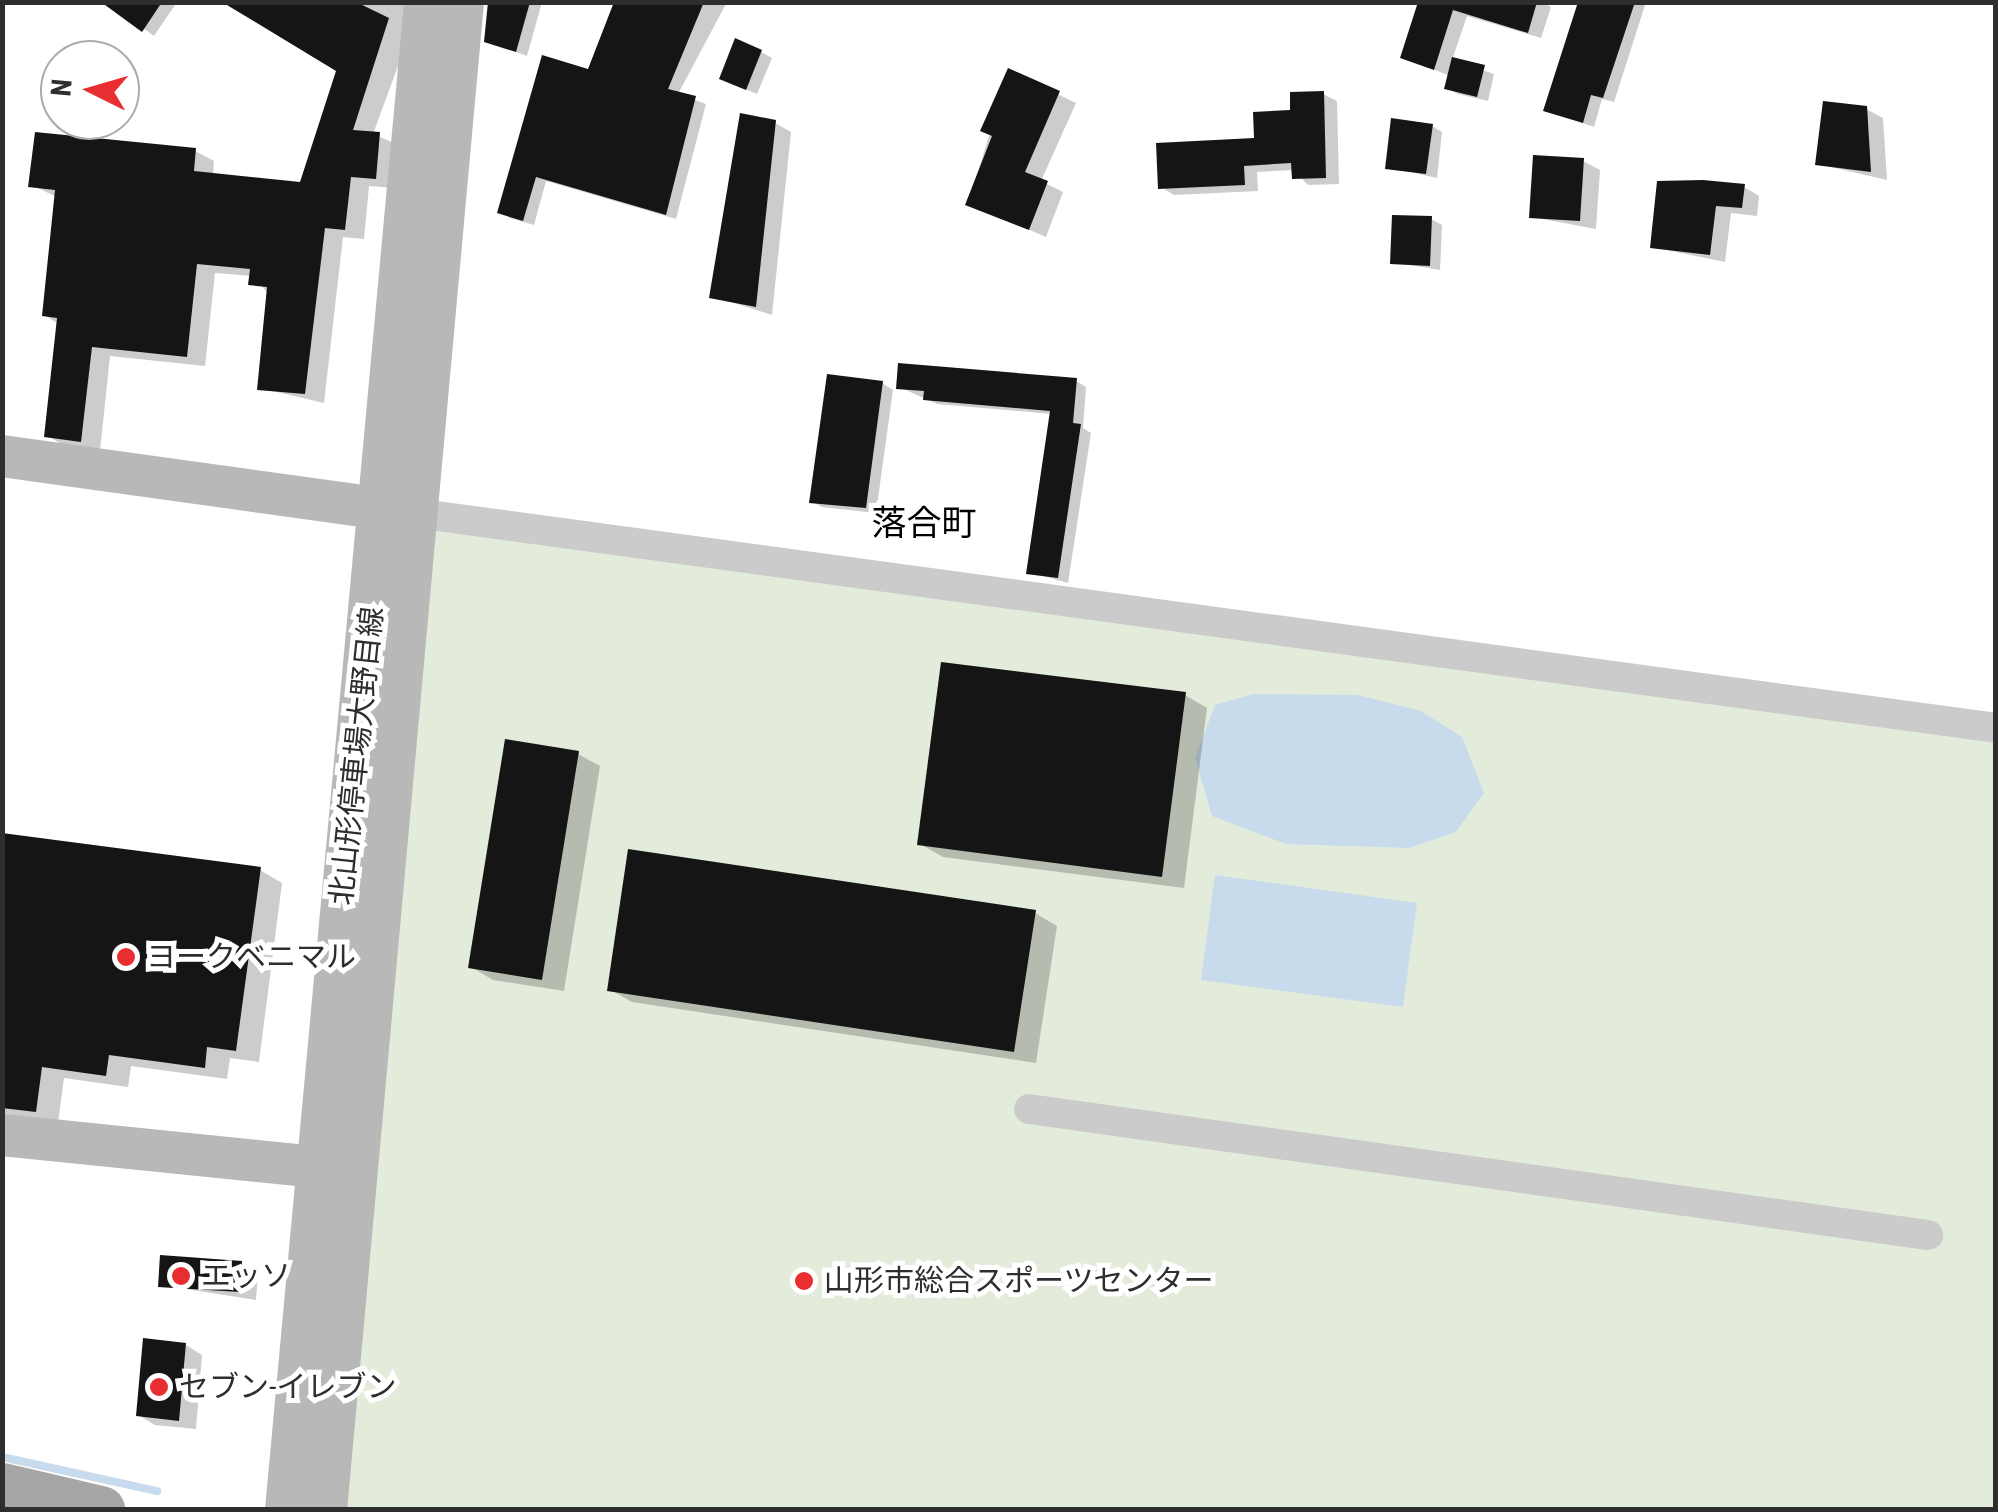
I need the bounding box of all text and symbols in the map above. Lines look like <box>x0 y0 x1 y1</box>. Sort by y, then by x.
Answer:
north arrow <box>40 40 140 140</box>
text: N <box>44 78 79 97</box>
district label: 落合町 <box>872 503 976 545</box>
street label: 北山形停車場大野目線 <box>323 605 391 907</box>
place label: ヨークベニマル <box>146 939 356 975</box>
marker: ヨークベニマル <box>115 946 137 968</box>
place label: エッソ <box>201 1258 291 1294</box>
place label: 山形市総合スポーツセンター <box>824 1263 1214 1299</box>
marker: エッソ <box>170 1265 192 1287</box>
marker: 山形市総合スポーツセンター <box>793 1270 815 1292</box>
place label: セブン-イレブン <box>179 1369 396 1405</box>
marker: セブン-イレブン <box>148 1376 170 1398</box>

